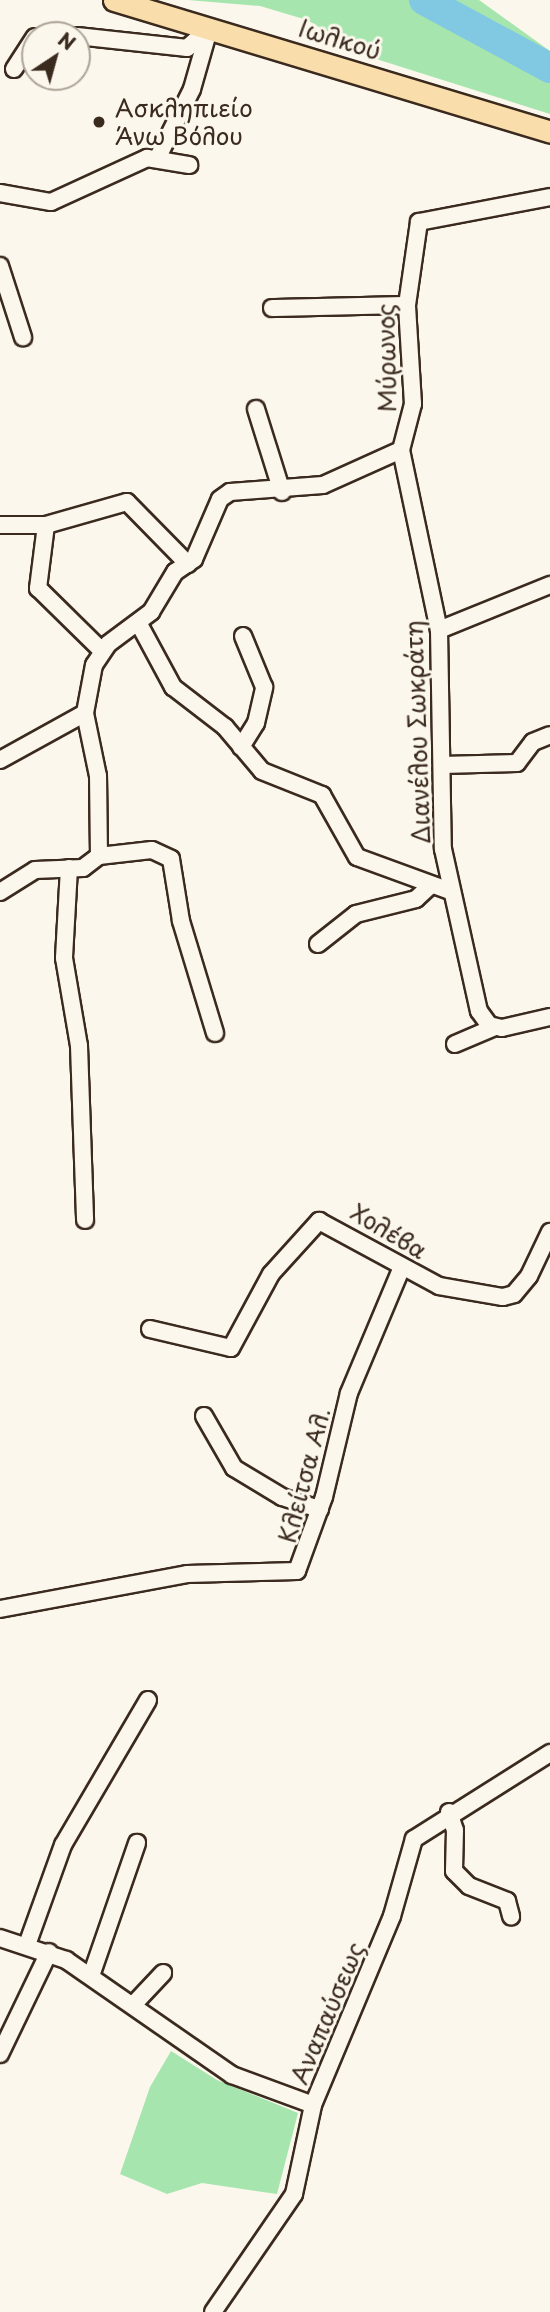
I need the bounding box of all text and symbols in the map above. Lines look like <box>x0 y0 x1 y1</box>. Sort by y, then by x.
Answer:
street label: Ιωλκού <box>295 13 385 65</box>
north arrow <box>21 21 91 91</box>
text: N <box>53 25 81 56</box>
place label: Ασκληπιείο Άνω Βόλου <box>115 94 253 150</box>
marker: Ασκληπιείο Άνω Βόλου <box>89 112 109 132</box>
street label: Μύρωνος <box>371 303 401 413</box>
street label: Διανέλου Σωκράτη <box>399 619 435 845</box>
street label: Χολέβα <box>346 1197 432 1265</box>
street label: Κλείτσα Αλ. <box>272 1404 336 1546</box>
street label: Αναπαύσεως <box>284 1938 370 2088</box>

